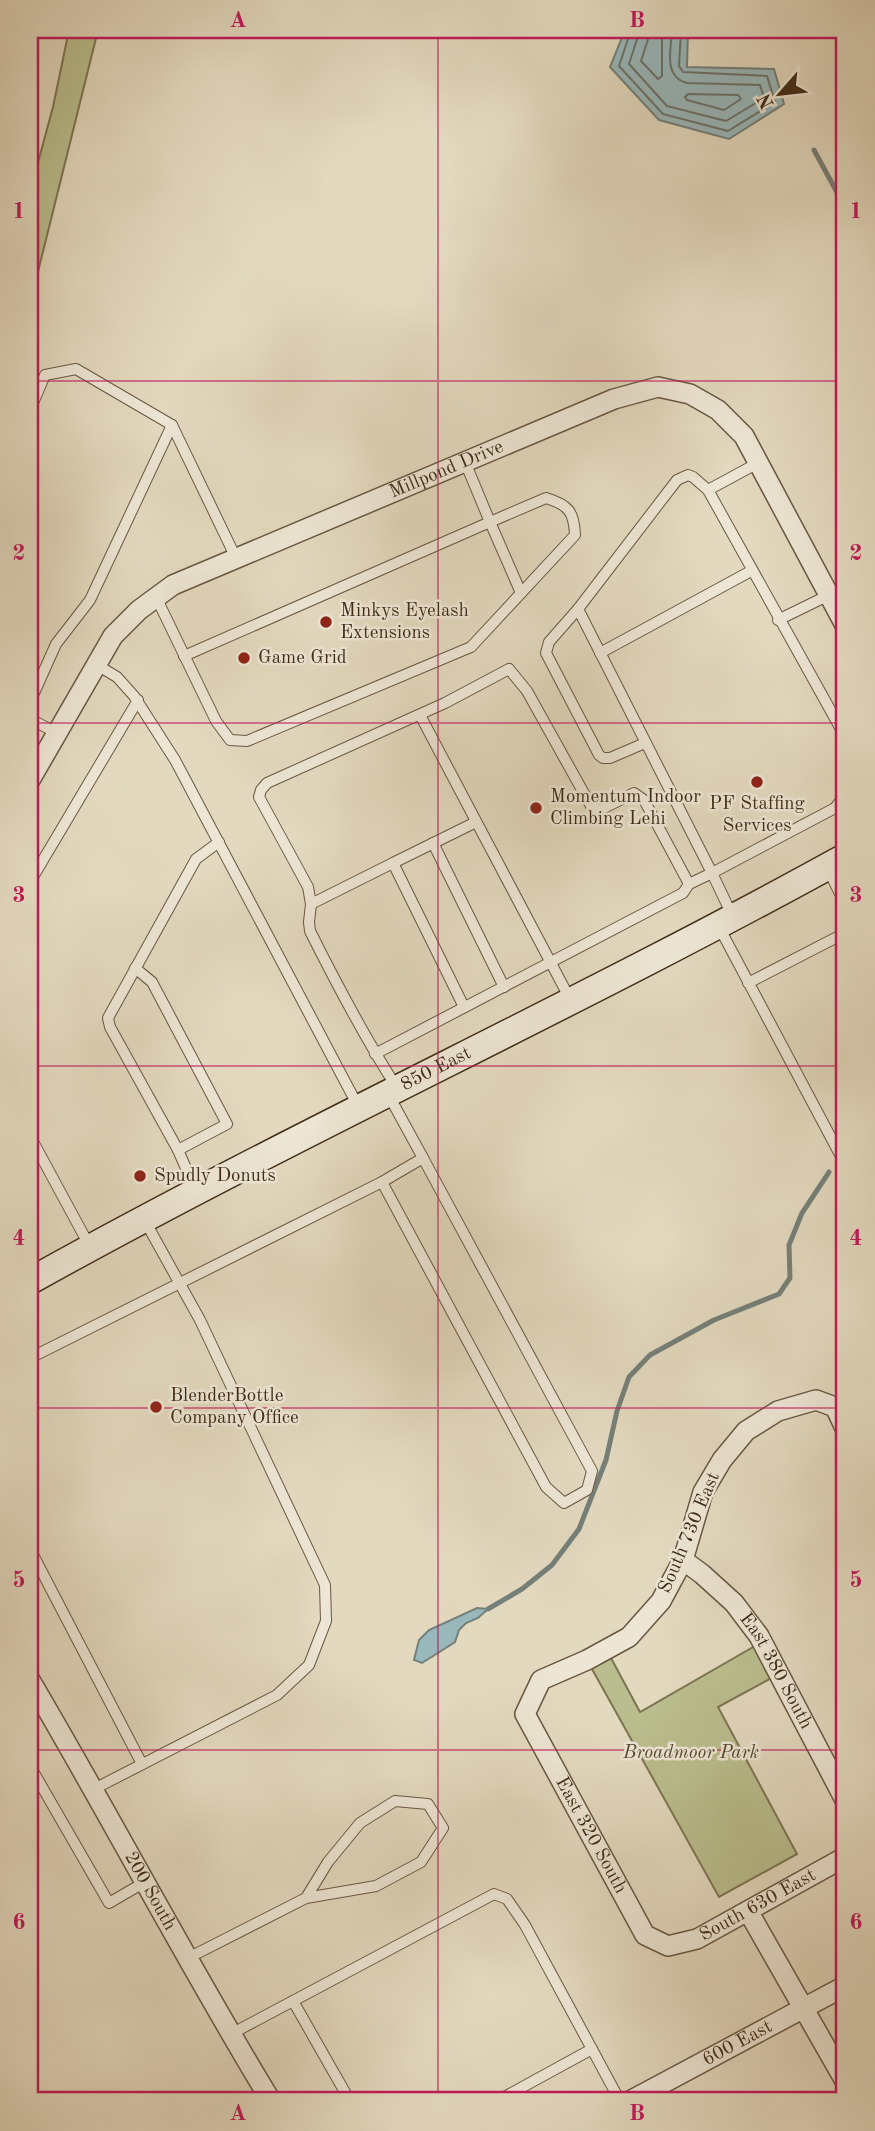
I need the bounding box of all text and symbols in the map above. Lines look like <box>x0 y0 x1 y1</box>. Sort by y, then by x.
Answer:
text: A <box>229 9 247 32</box>
text: B <box>629 9 645 32</box>
north arrow <box>746 60 816 130</box>
text: N <box>755 90 779 112</box>
text: 1 <box>12 200 26 223</box>
text: 1 <box>849 200 863 223</box>
street label: Millpond Drive <box>387 437 506 502</box>
text: 2 <box>12 542 26 565</box>
text: 2 <box>849 542 863 565</box>
place label: Minkys Eyelash Extensions <box>340 602 469 643</box>
marker: Minkys Eyelash Extensions <box>318 614 334 630</box>
place label: Game Grid <box>258 649 347 668</box>
marker: Game Grid <box>236 650 252 666</box>
marker: PF Staffing Services <box>749 774 765 790</box>
place label: Momentum Indoor Climbing Lehi <box>550 788 701 829</box>
place label: PF Staffing Services <box>709 795 806 836</box>
marker: Momentum Indoor Climbing Lehi <box>528 800 544 816</box>
text: 3 <box>12 884 26 907</box>
text: 3 <box>849 884 863 907</box>
street label: 850 East <box>398 1044 474 1095</box>
place label: Spudly Donuts <box>154 1167 276 1186</box>
marker: Spudly Donuts <box>132 1168 148 1184</box>
text: 4 <box>12 1227 26 1250</box>
text: 4 <box>849 1227 863 1250</box>
place label: BlenderBottle Company Office <box>170 1387 299 1428</box>
marker: BlenderBottle Company Office <box>148 1399 164 1415</box>
street label: South 730 East <box>656 1470 724 1596</box>
text: 5 <box>12 1569 26 1592</box>
text: 5 <box>849 1569 863 1592</box>
street label: East 380 South <box>736 1610 816 1732</box>
park label: Broadmoor Park <box>622 1744 759 1763</box>
street label: East 320 South <box>552 1774 630 1897</box>
street label: 200 South <box>121 1849 179 1934</box>
street label: South 630 East <box>696 1866 819 1945</box>
text: 6 <box>12 1911 26 1934</box>
text: 6 <box>849 1911 863 1934</box>
street label: 600 East <box>700 2017 775 2070</box>
text: A <box>229 2102 247 2125</box>
text: B <box>629 2102 645 2125</box>

